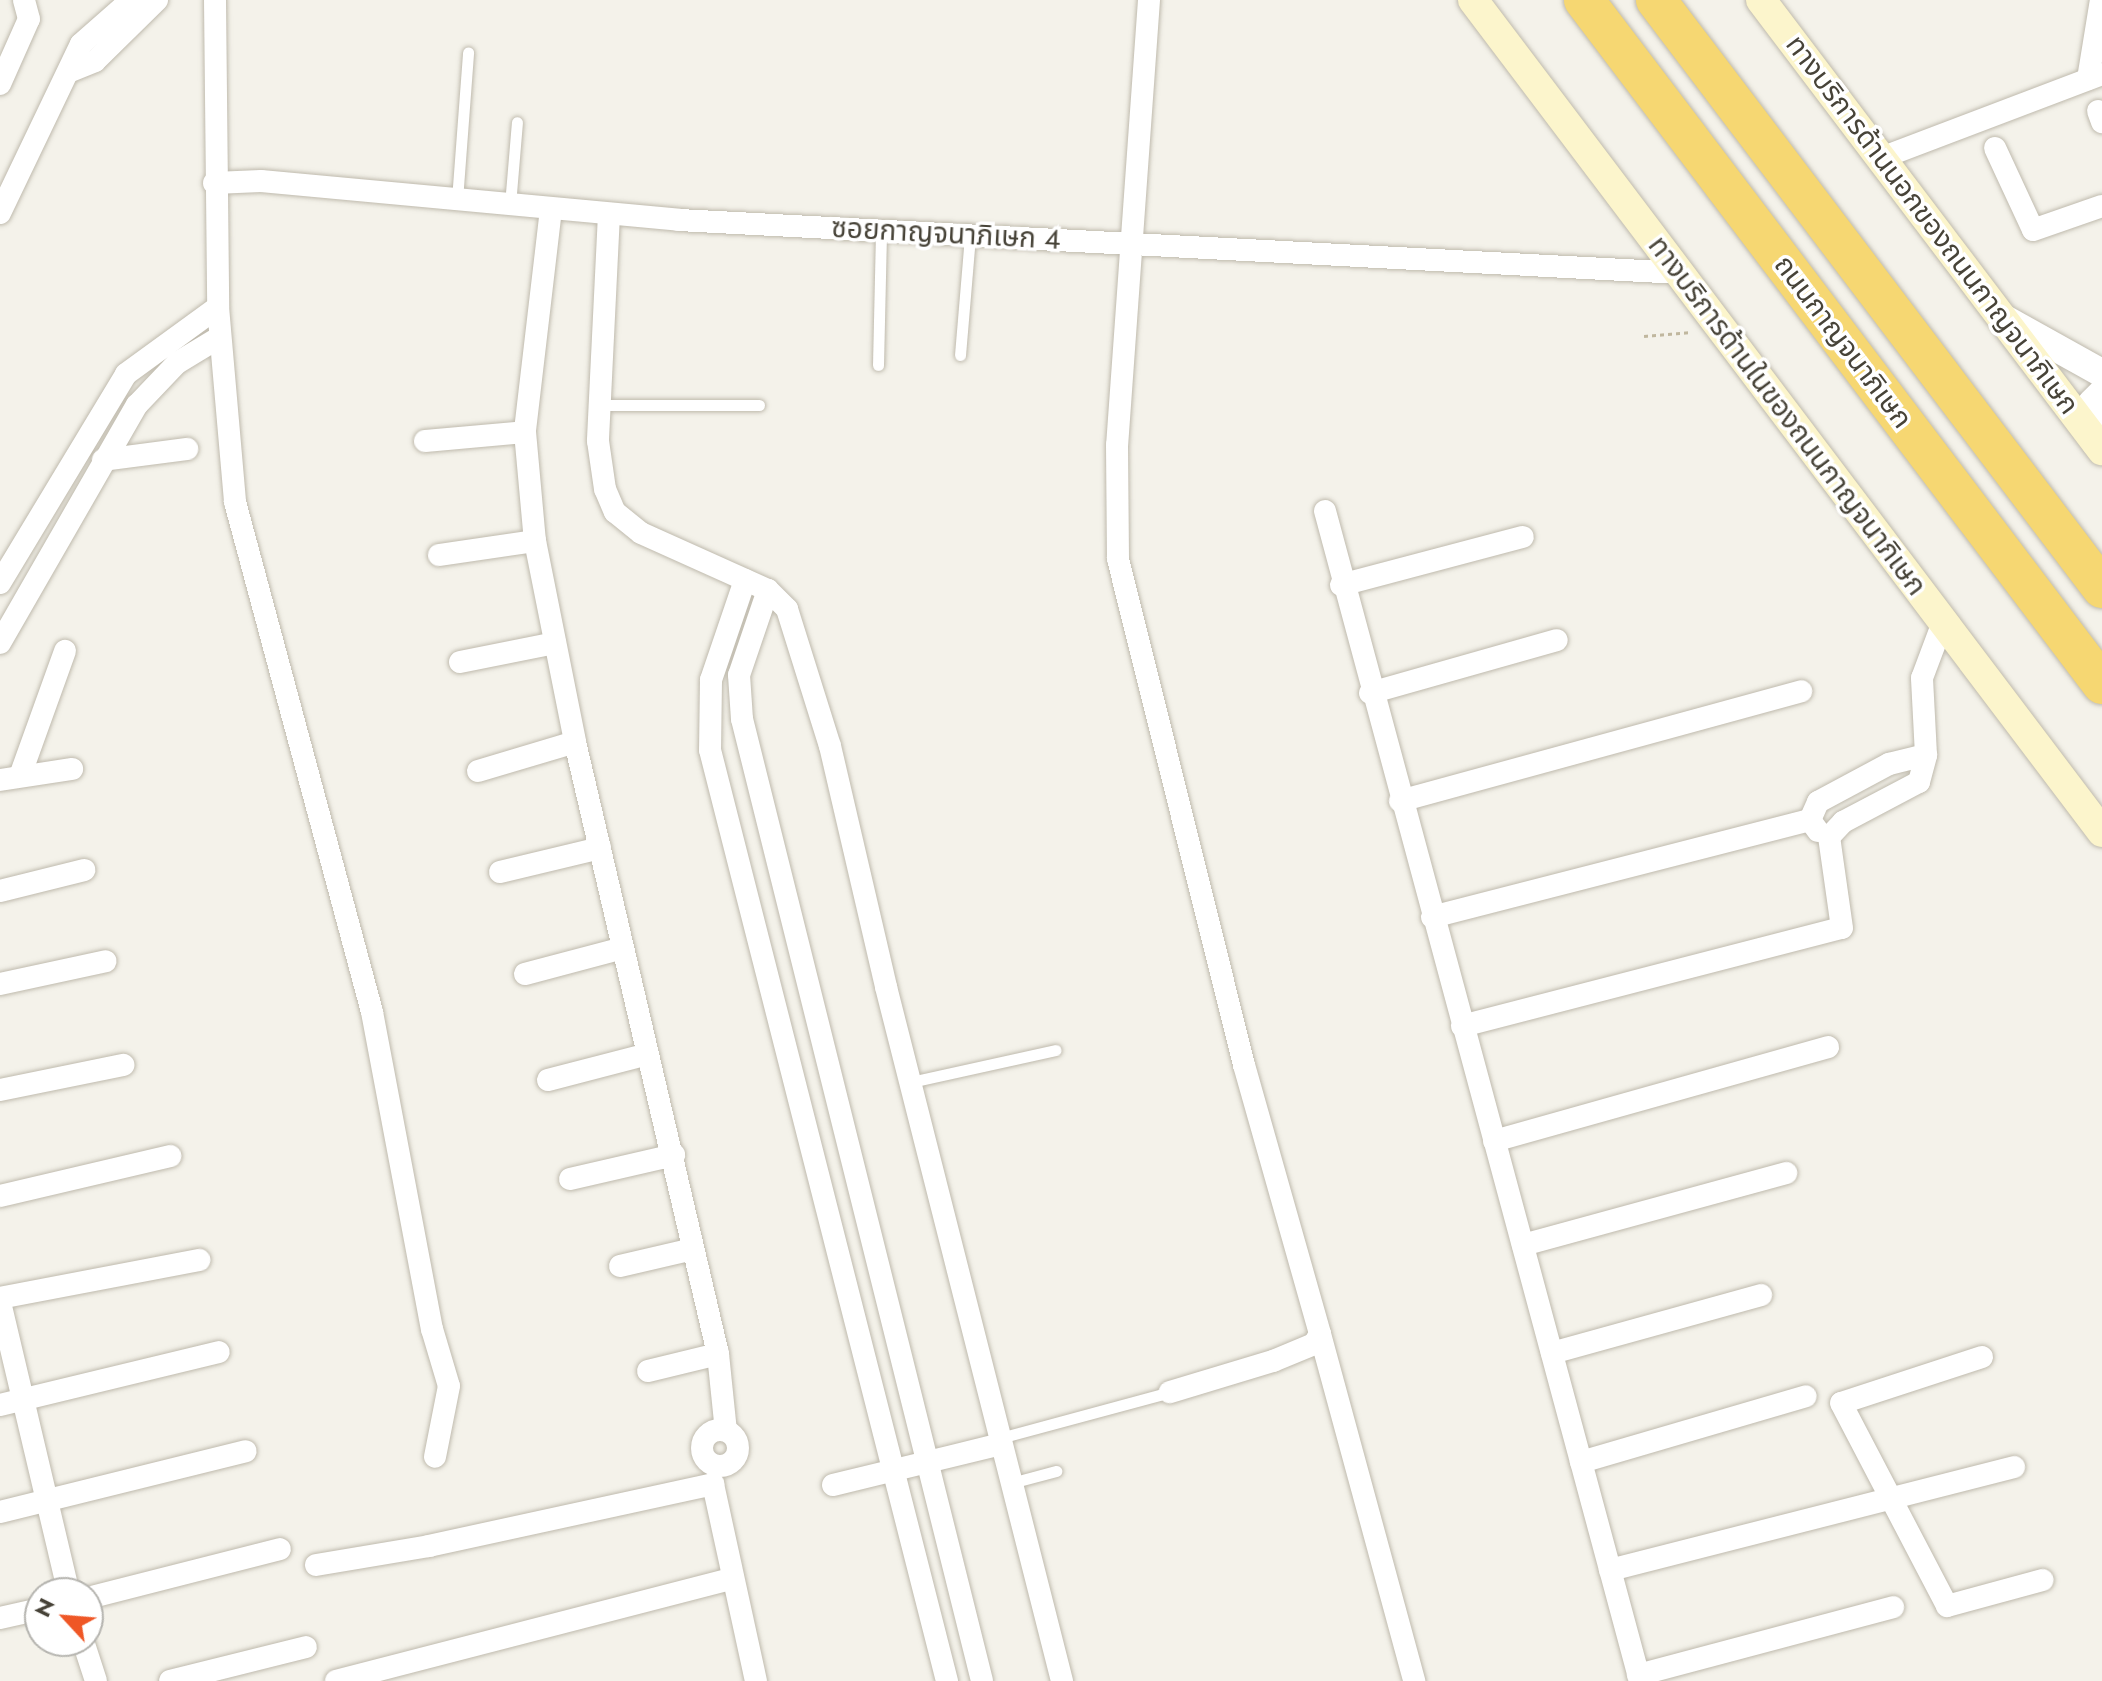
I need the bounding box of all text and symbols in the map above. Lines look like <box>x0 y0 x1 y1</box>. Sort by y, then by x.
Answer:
street label: ทางบริการด้านนอกของถนนกาญจนาภิเษก <box>1778 29 2086 421</box>
street label: ซอยกาญจนาภิเษก 4 <box>830 211 1062 257</box>
street label: ทางบริการด้านในของถนนกาญจนาภิเษก <box>1641 230 1933 602</box>
street label: ถนนกาญจนาภิเษก <box>1767 249 1919 435</box>
north arrow <box>24 1577 104 1657</box>
text: N <box>26 1592 62 1622</box>

